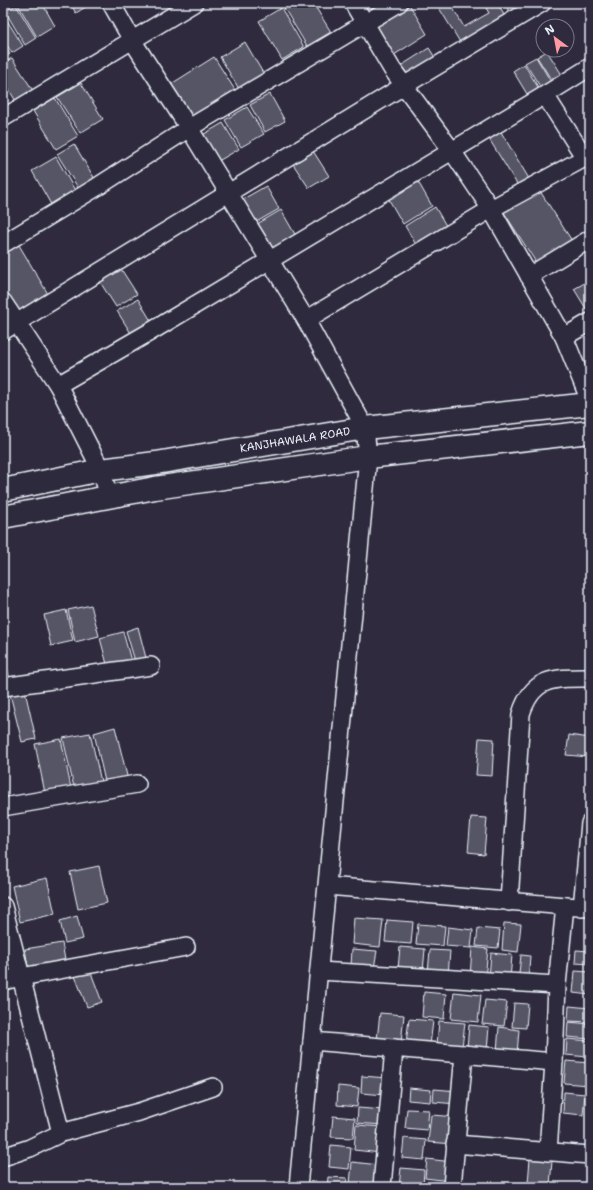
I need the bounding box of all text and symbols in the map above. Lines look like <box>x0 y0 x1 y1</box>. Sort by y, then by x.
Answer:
north arrow <box>535 18 575 58</box>
text: N <box>542 21 558 39</box>
street label: KANJHAWALA ROAD <box>239 424 351 456</box>

